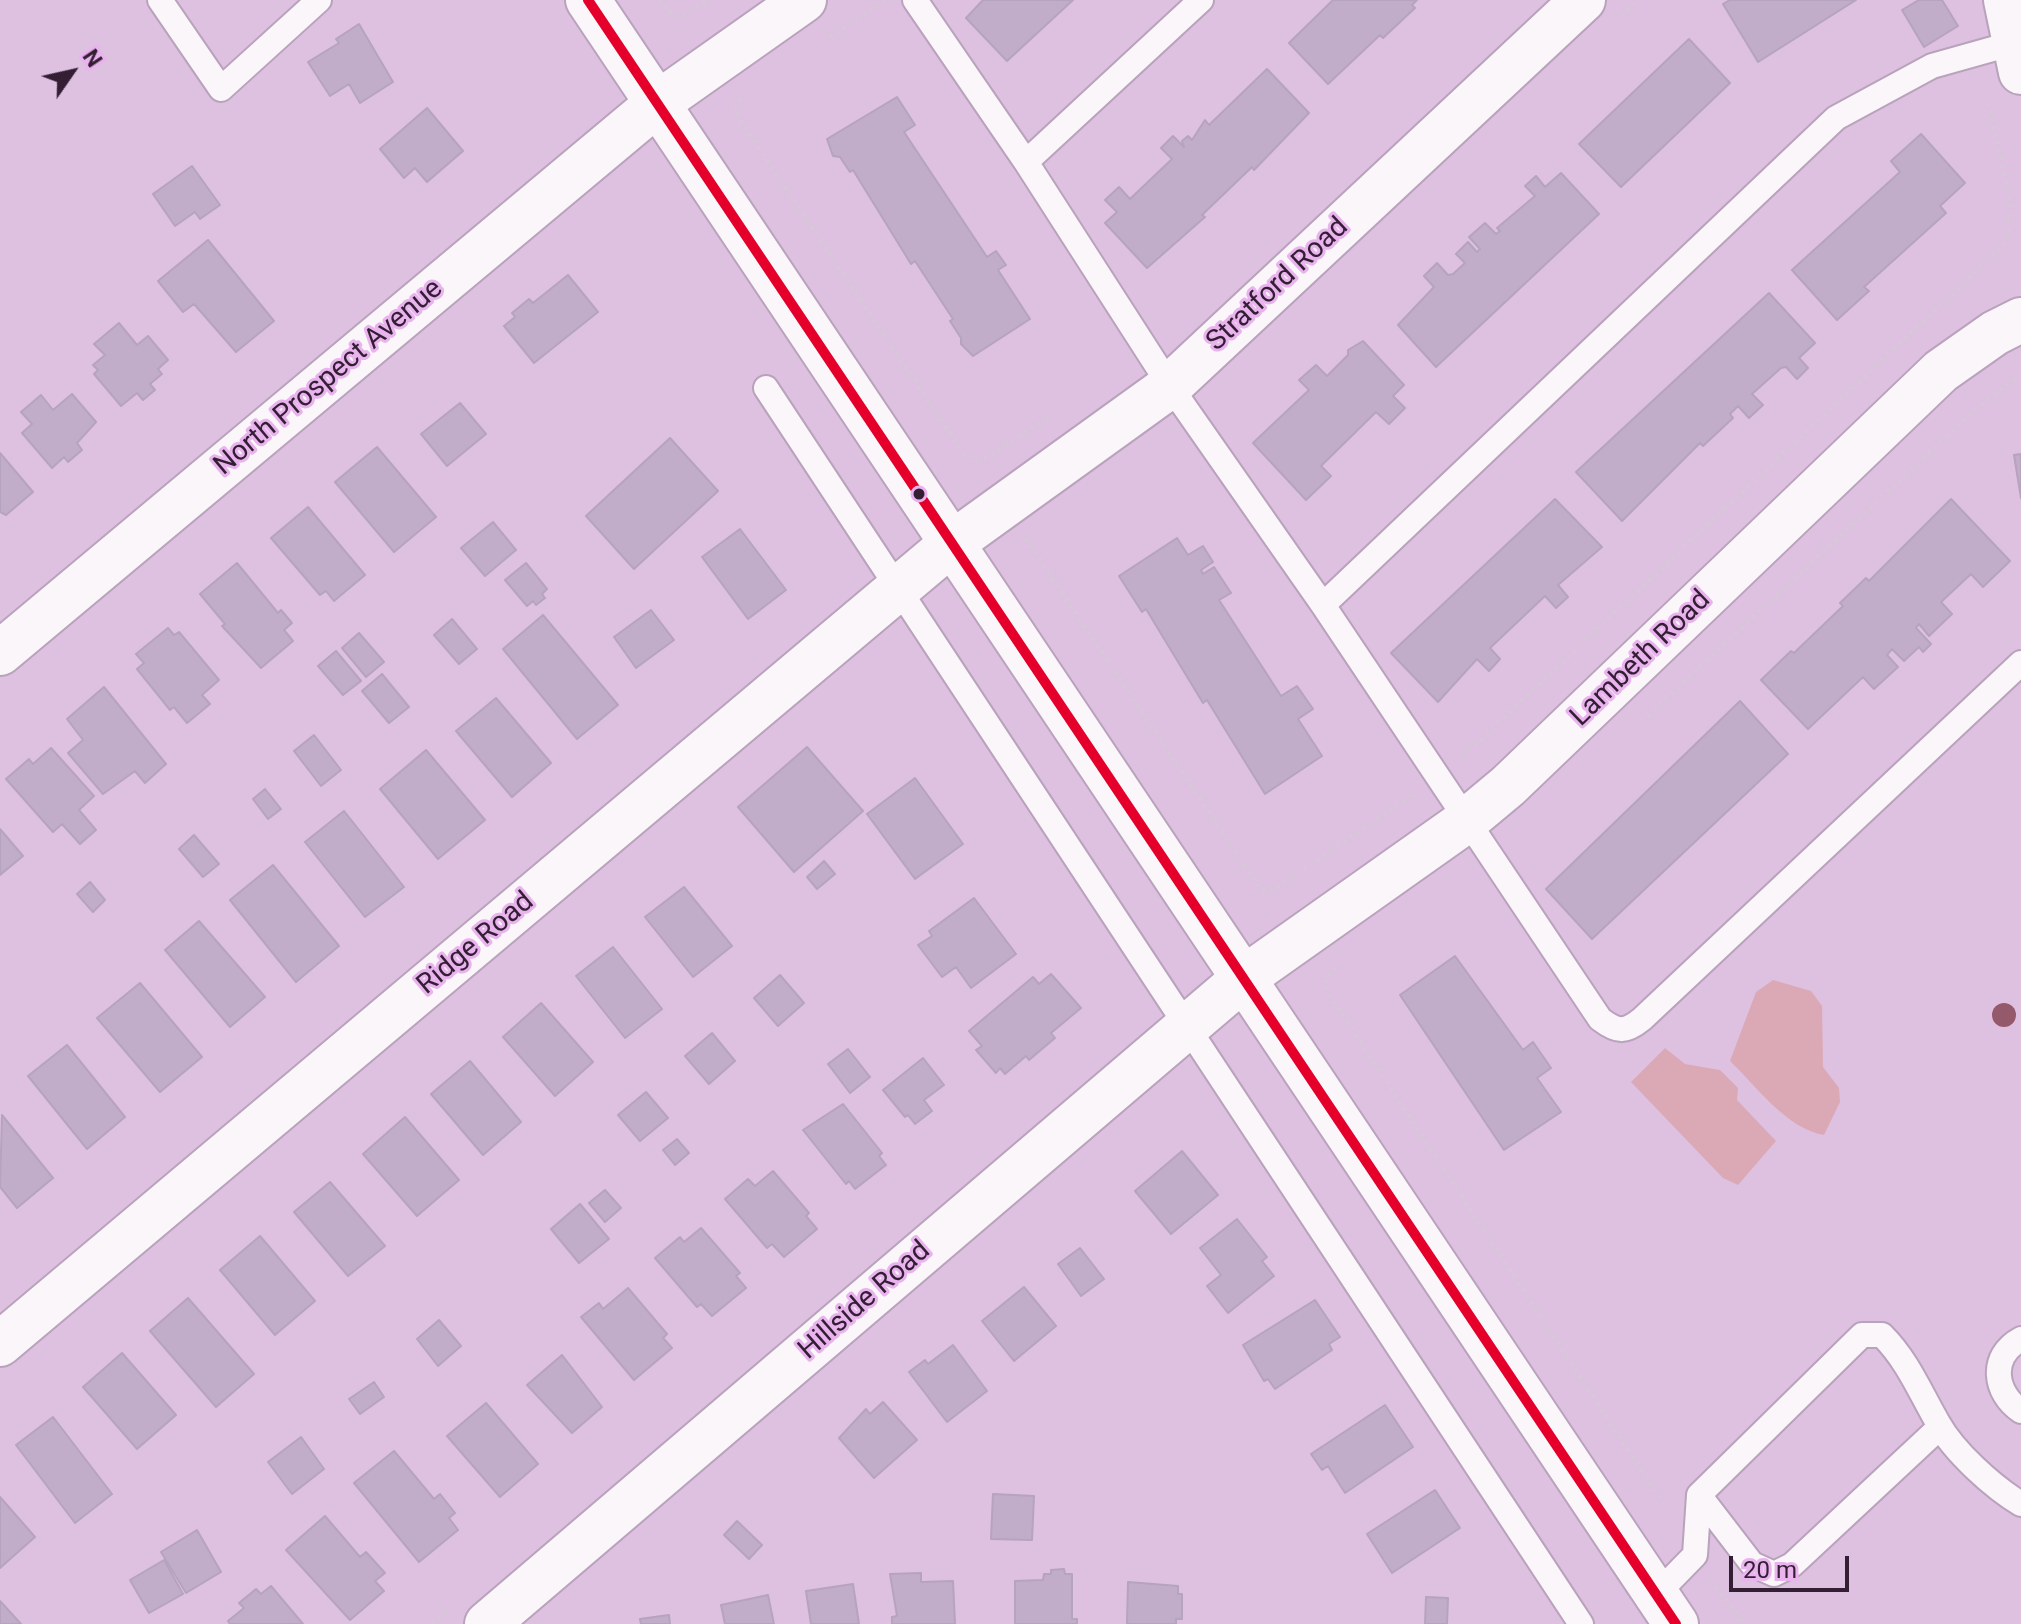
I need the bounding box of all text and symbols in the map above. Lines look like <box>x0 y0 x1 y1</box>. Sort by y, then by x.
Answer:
north arrow <box>32 32 112 112</box>
text: N <box>78 45 107 72</box>
street label: Stratford Road <box>1200 211 1356 359</box>
street label: North Prospect Avenue <box>208 273 450 483</box>
unlabelled marker <box>911 486 927 502</box>
street label: Lambeth Road <box>1564 584 1718 734</box>
street label: Ridge Road <box>411 886 541 1002</box>
street label: Hillside Road <box>792 1235 938 1367</box>
scale bar <box>1733 1540 1853 1590</box>
text: 20 m <box>1743 1556 1797 1584</box>

